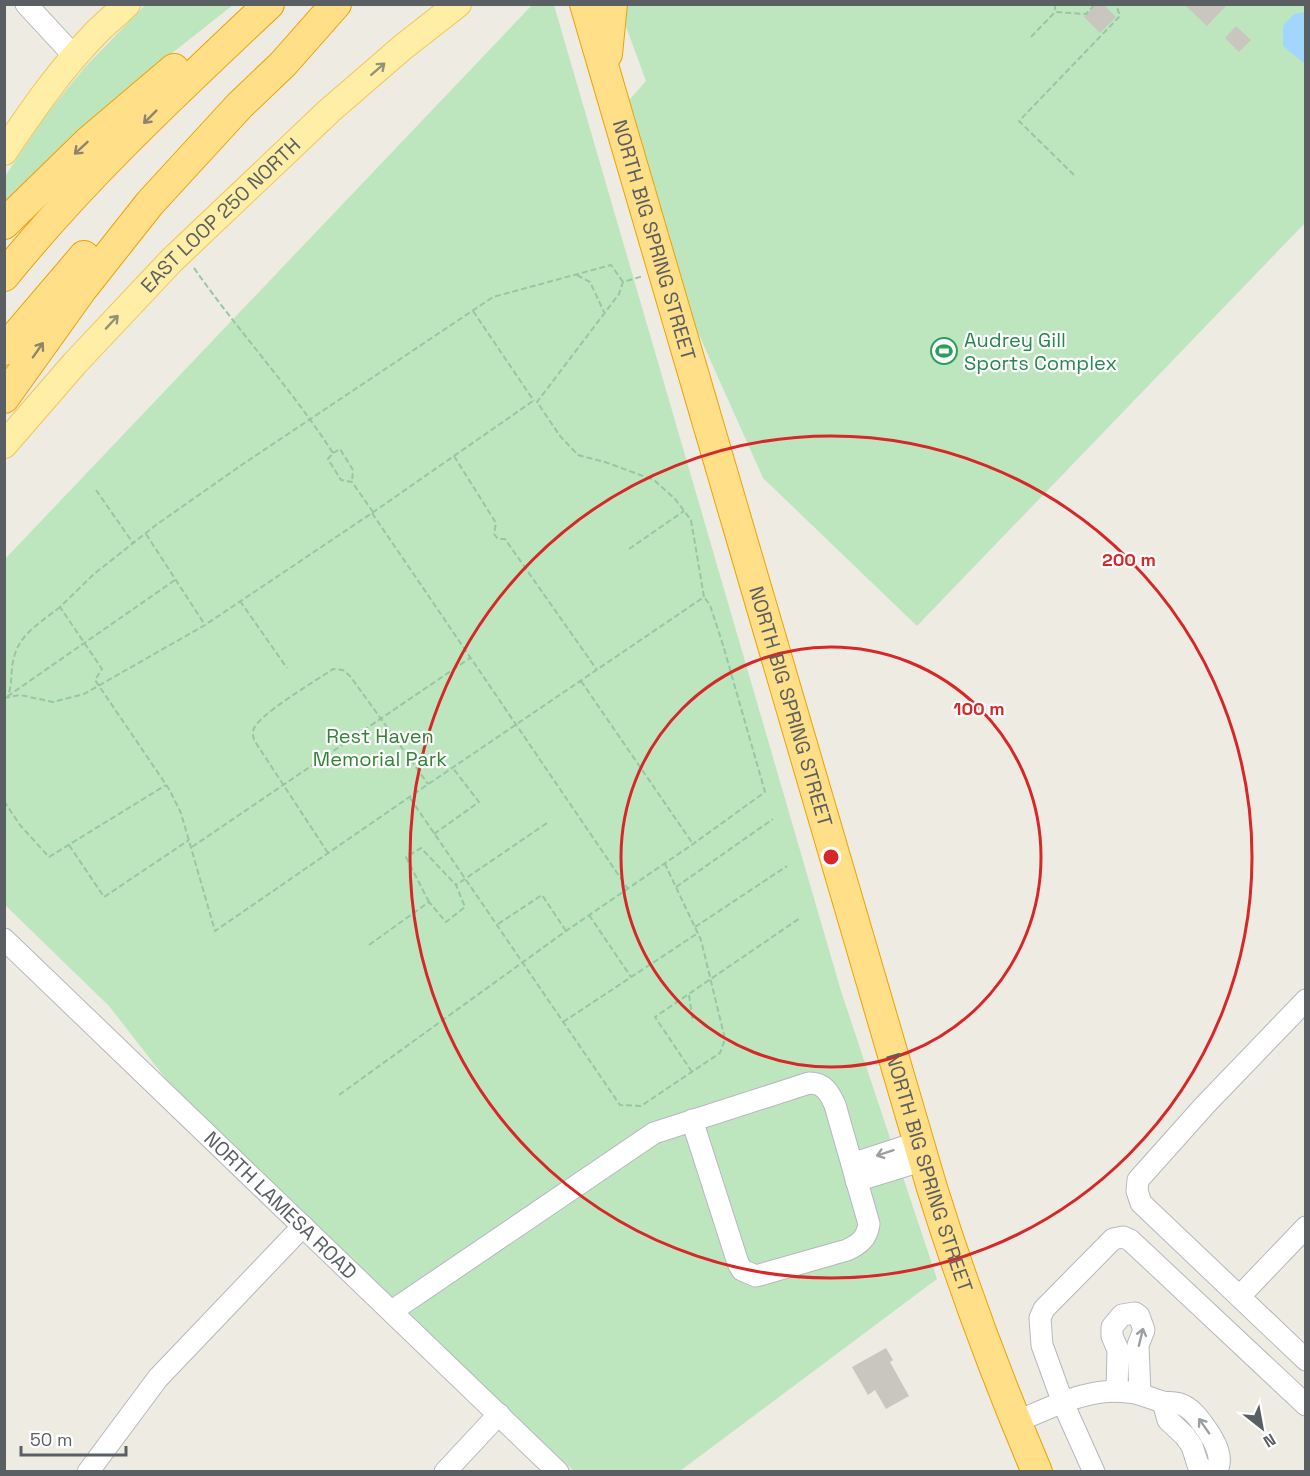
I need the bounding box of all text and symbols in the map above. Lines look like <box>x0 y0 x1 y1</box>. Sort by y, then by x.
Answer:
one-way arrow <box>370 62 385 76</box>
one-way arrow <box>143 109 158 124</box>
street label: NORTH BIG SPRING STREET <box>607 117 702 364</box>
street label: EAST LOOP 250 NORTH <box>135 132 306 298</box>
one-way arrow <box>74 141 89 155</box>
one-way arrow <box>105 315 119 330</box>
place label: Audrey Gill Sports Complex <box>964 327 1117 376</box>
sports icon: Audrey Gill Sports Complex <box>929 336 959 366</box>
one-way arrow <box>32 342 44 358</box>
text: 200 m <box>1102 548 1156 571</box>
street label: NORTH BIG SPRING STREET <box>743 583 838 830</box>
text: 100 m <box>953 697 1005 720</box>
park label: Rest Haven Memorial Park <box>313 723 447 772</box>
centre of rings <box>821 847 841 867</box>
street label: NORTH BIG SPRING STREET <box>880 1050 979 1296</box>
street label: NORTH LAMESA ROAD <box>199 1126 363 1285</box>
one-way arrow <box>876 1148 895 1159</box>
one-way arrow <box>1135 1328 1147 1347</box>
north arrow <box>1232 1398 1292 1458</box>
scale bar <box>21 1419 126 1457</box>
one-way arrow <box>1198 1419 1210 1435</box>
text: 50 m <box>30 1428 72 1451</box>
text: N <box>1259 1429 1279 1452</box>

